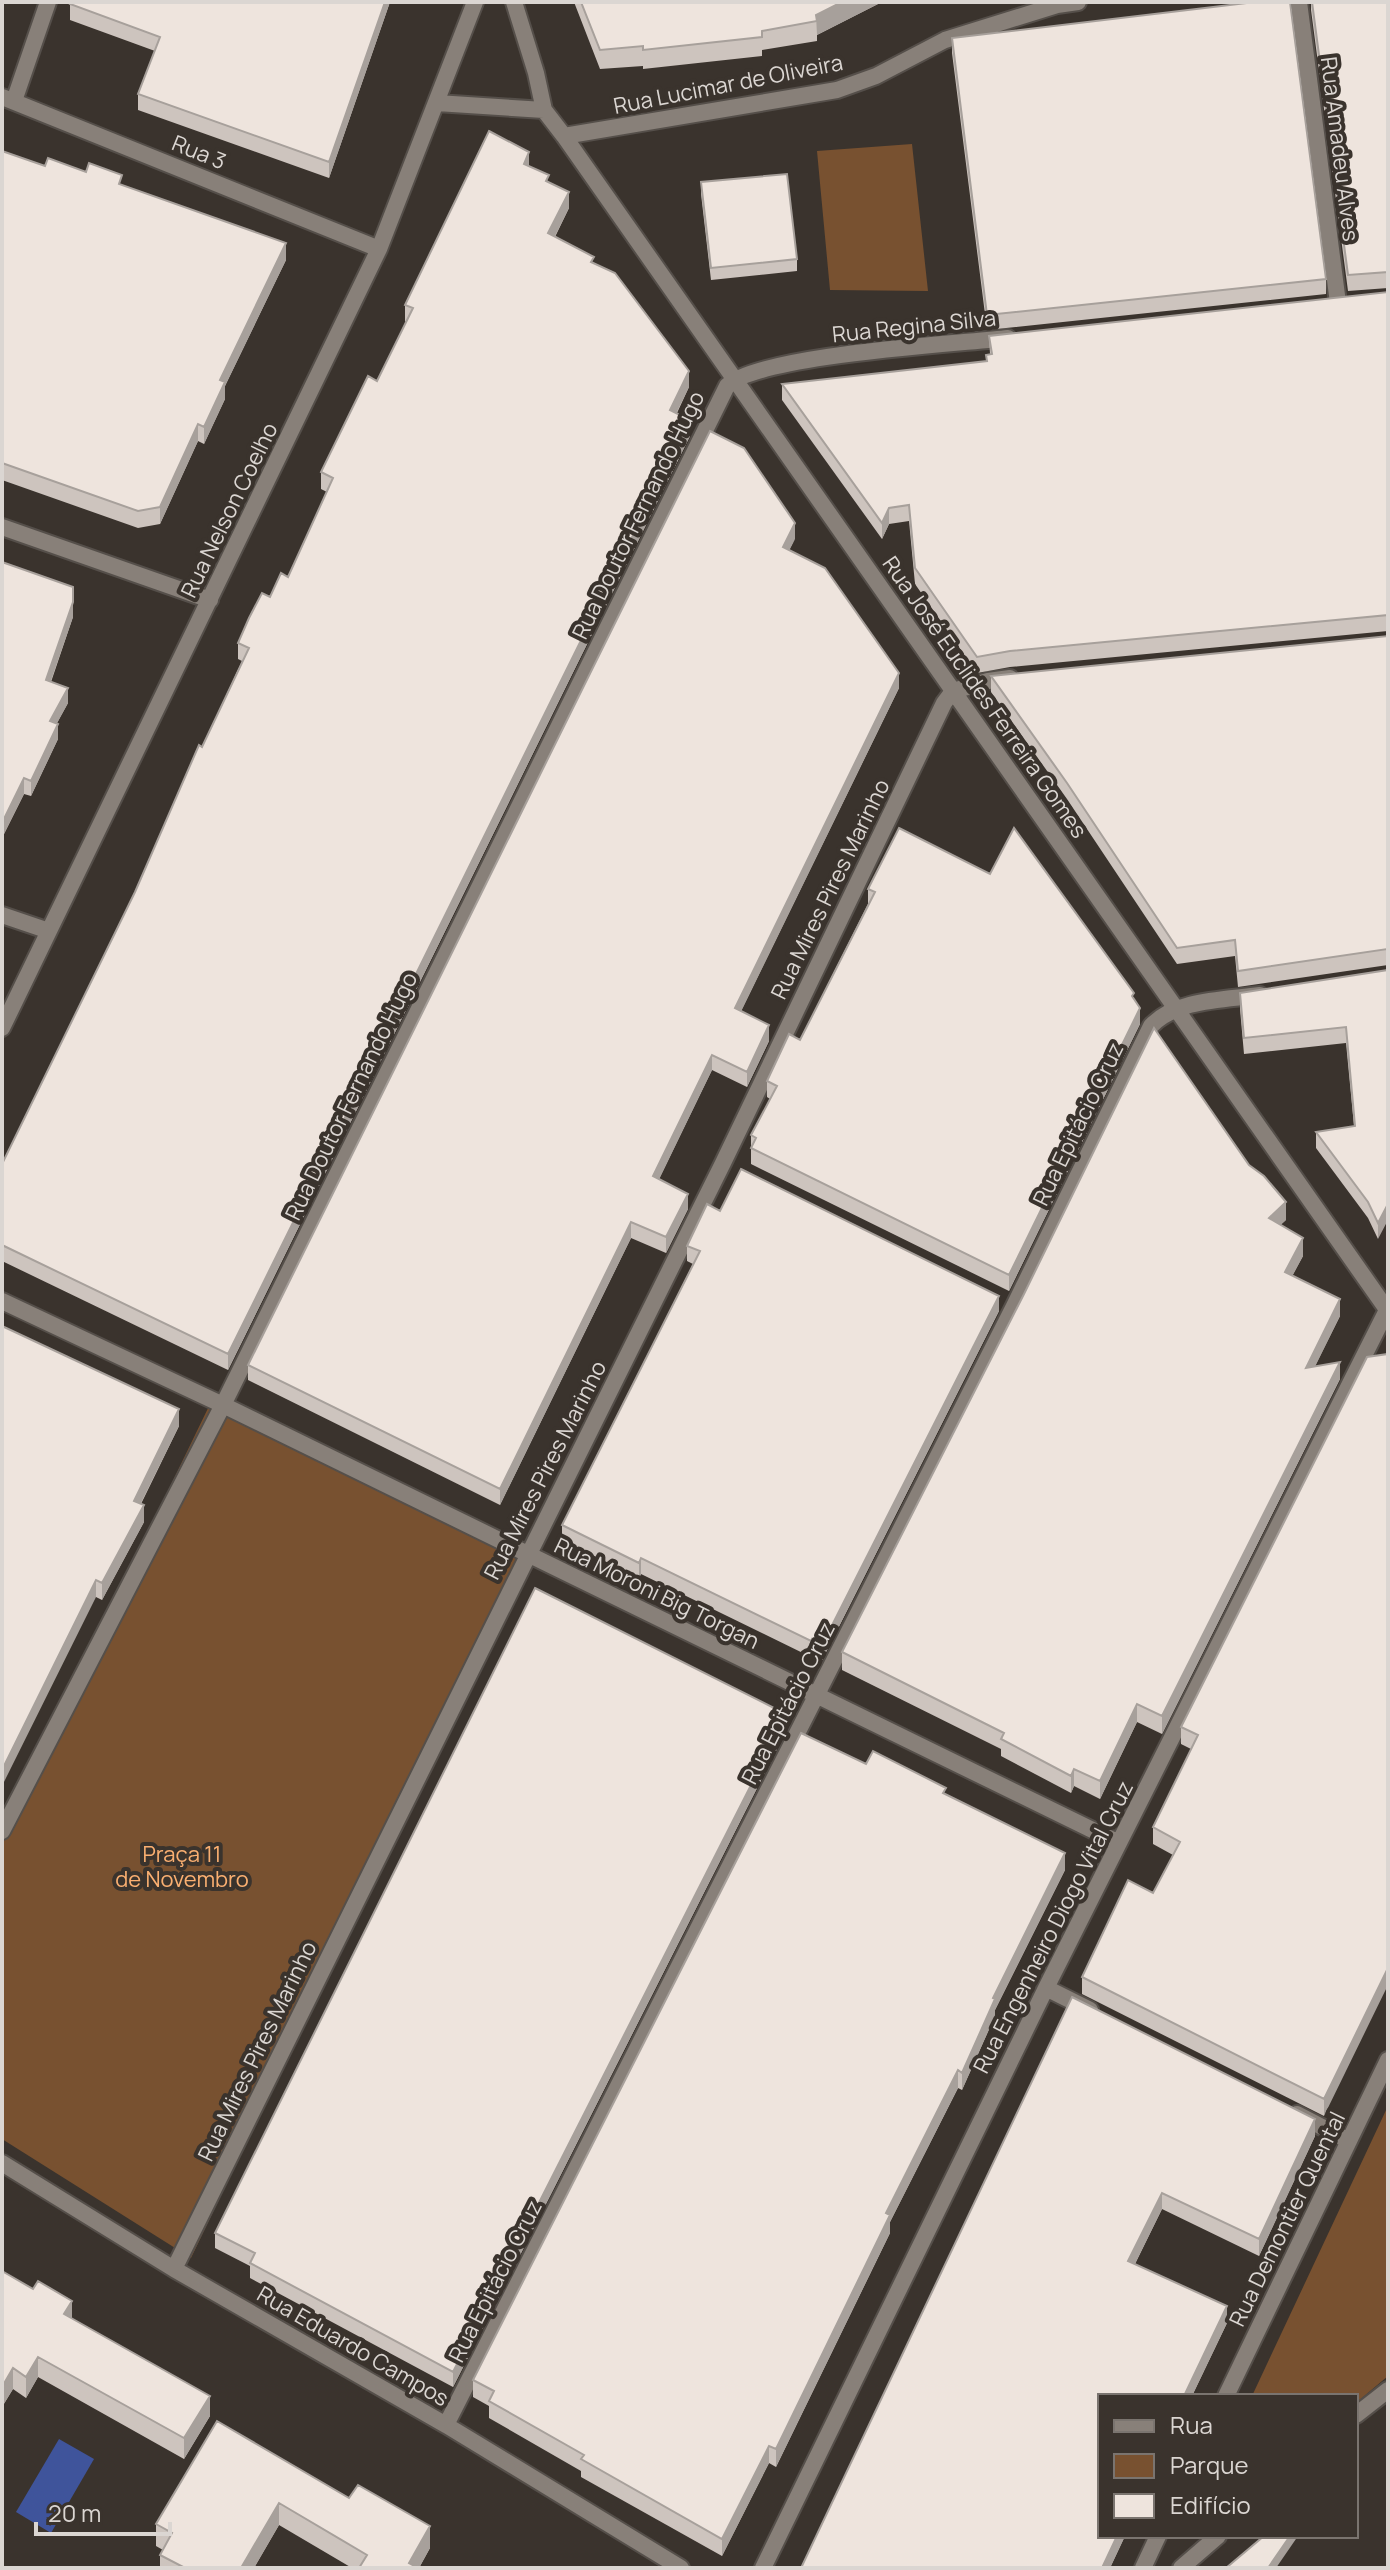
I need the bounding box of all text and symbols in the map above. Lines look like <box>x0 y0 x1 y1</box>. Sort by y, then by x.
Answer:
street label: Rua Lucimar de Oliveira <box>611 47 845 121</box>
street label: Rua Amadeu Alves <box>1314 55 1366 243</box>
street label: Rua 3 <box>168 128 230 176</box>
street label: Rua Regina Silva <box>831 302 997 350</box>
street label: Rua Doutor Fernando Hugo <box>565 386 711 644</box>
street label: Rua Nelson Coelho <box>174 417 284 603</box>
street label: Rua José Euclides Ferreira Gomes <box>876 550 1094 844</box>
street label: Rua Mires Pires Marinho <box>764 774 896 1004</box>
street label: Rua Doutor Fernando Hugo <box>278 967 424 1225</box>
street label: Rua Epitácio Cruz <box>1025 1037 1131 1211</box>
street label: Rua Mires Pires Marinho <box>477 1356 613 1584</box>
street label: Rua Moroni Big Torgan <box>549 1530 765 1656</box>
street label: Rua Epitácio Cruz <box>734 1617 842 1789</box>
street label: Rua Engenheiro Diogo Vital Cruz <box>966 1776 1140 2078</box>
park label: Praça 11 de Novembro <box>115 1839 249 1894</box>
street label: Rua Mires Pires Marinho <box>191 1936 323 2166</box>
street label: Rua Demontier Quental <box>1222 2107 1352 2331</box>
street label: Rua Epitácio Cruz <box>441 2195 549 2367</box>
street label: Rua Eduardo Campos <box>252 2279 454 2413</box>
legend <box>1098 2394 1358 2538</box>
text: Rua <box>1170 2408 1213 2441</box>
text: Parque <box>1170 2448 1248 2481</box>
scale bar <box>36 2486 170 2536</box>
text: Edifício <box>1170 2488 1251 2521</box>
text: 20 m <box>48 2496 101 2529</box>

